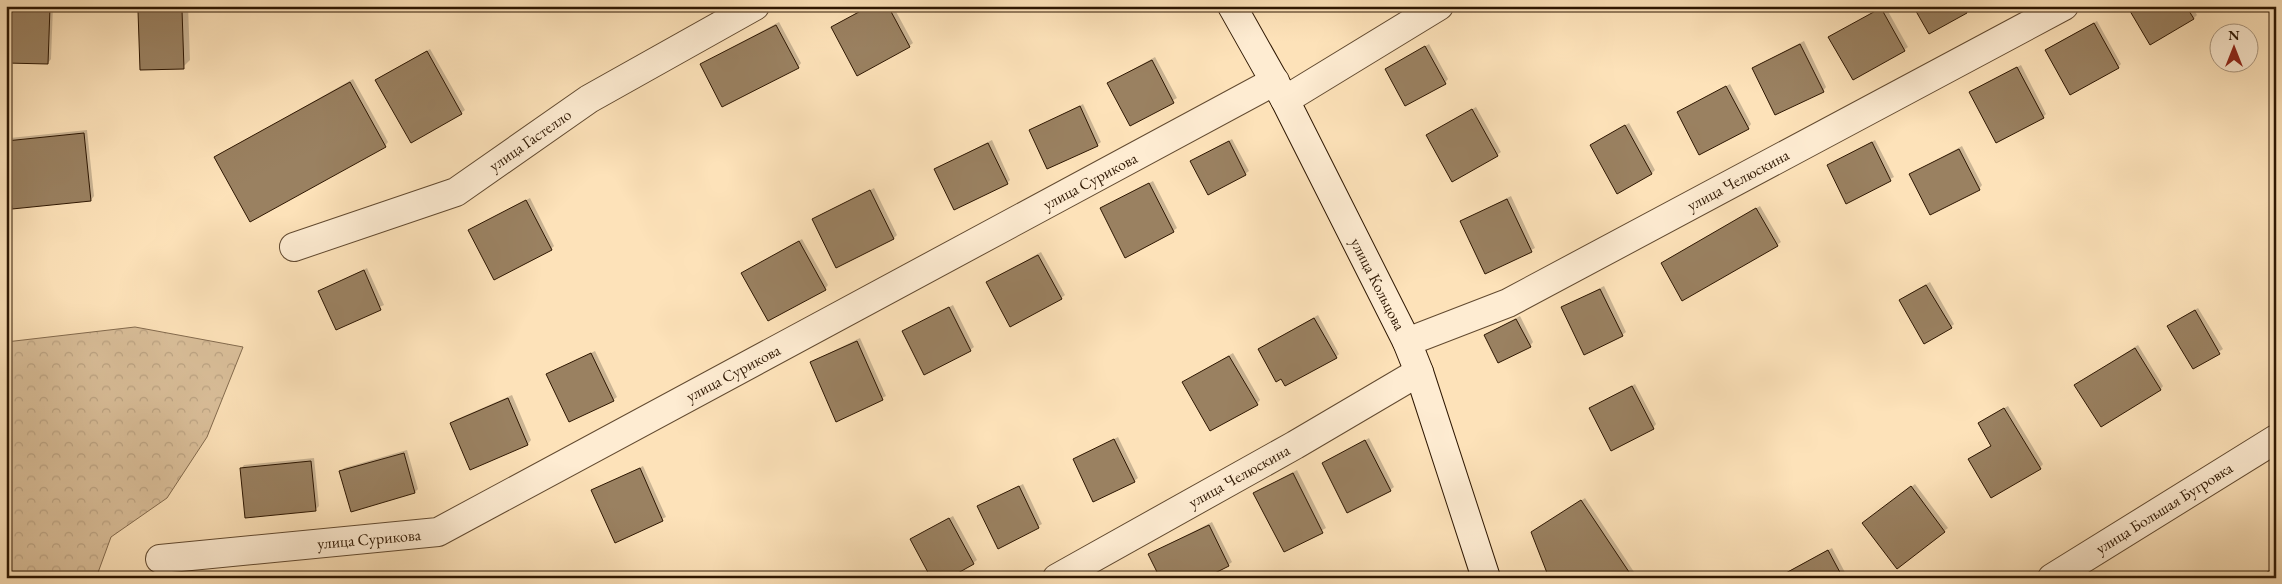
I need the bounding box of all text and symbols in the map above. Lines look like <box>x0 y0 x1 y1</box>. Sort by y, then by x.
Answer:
north arrow <box>2210 22 2260 72</box>
text: N <box>2228 26 2240 44</box>
street label: улица Гастелло <box>485 104 575 176</box>
street label: улица Челюскина <box>1683 144 1793 216</box>
street label: улица Сурикова <box>1039 147 1141 215</box>
street label: улица Кольцова <box>1346 234 1411 335</box>
street label: улица Сурикова <box>682 339 784 407</box>
street label: улица Челюскина <box>1185 439 1294 513</box>
street label: улица Большая Бугровка <box>2091 457 2237 559</box>
street label: улица Сурикова <box>316 524 422 554</box>

